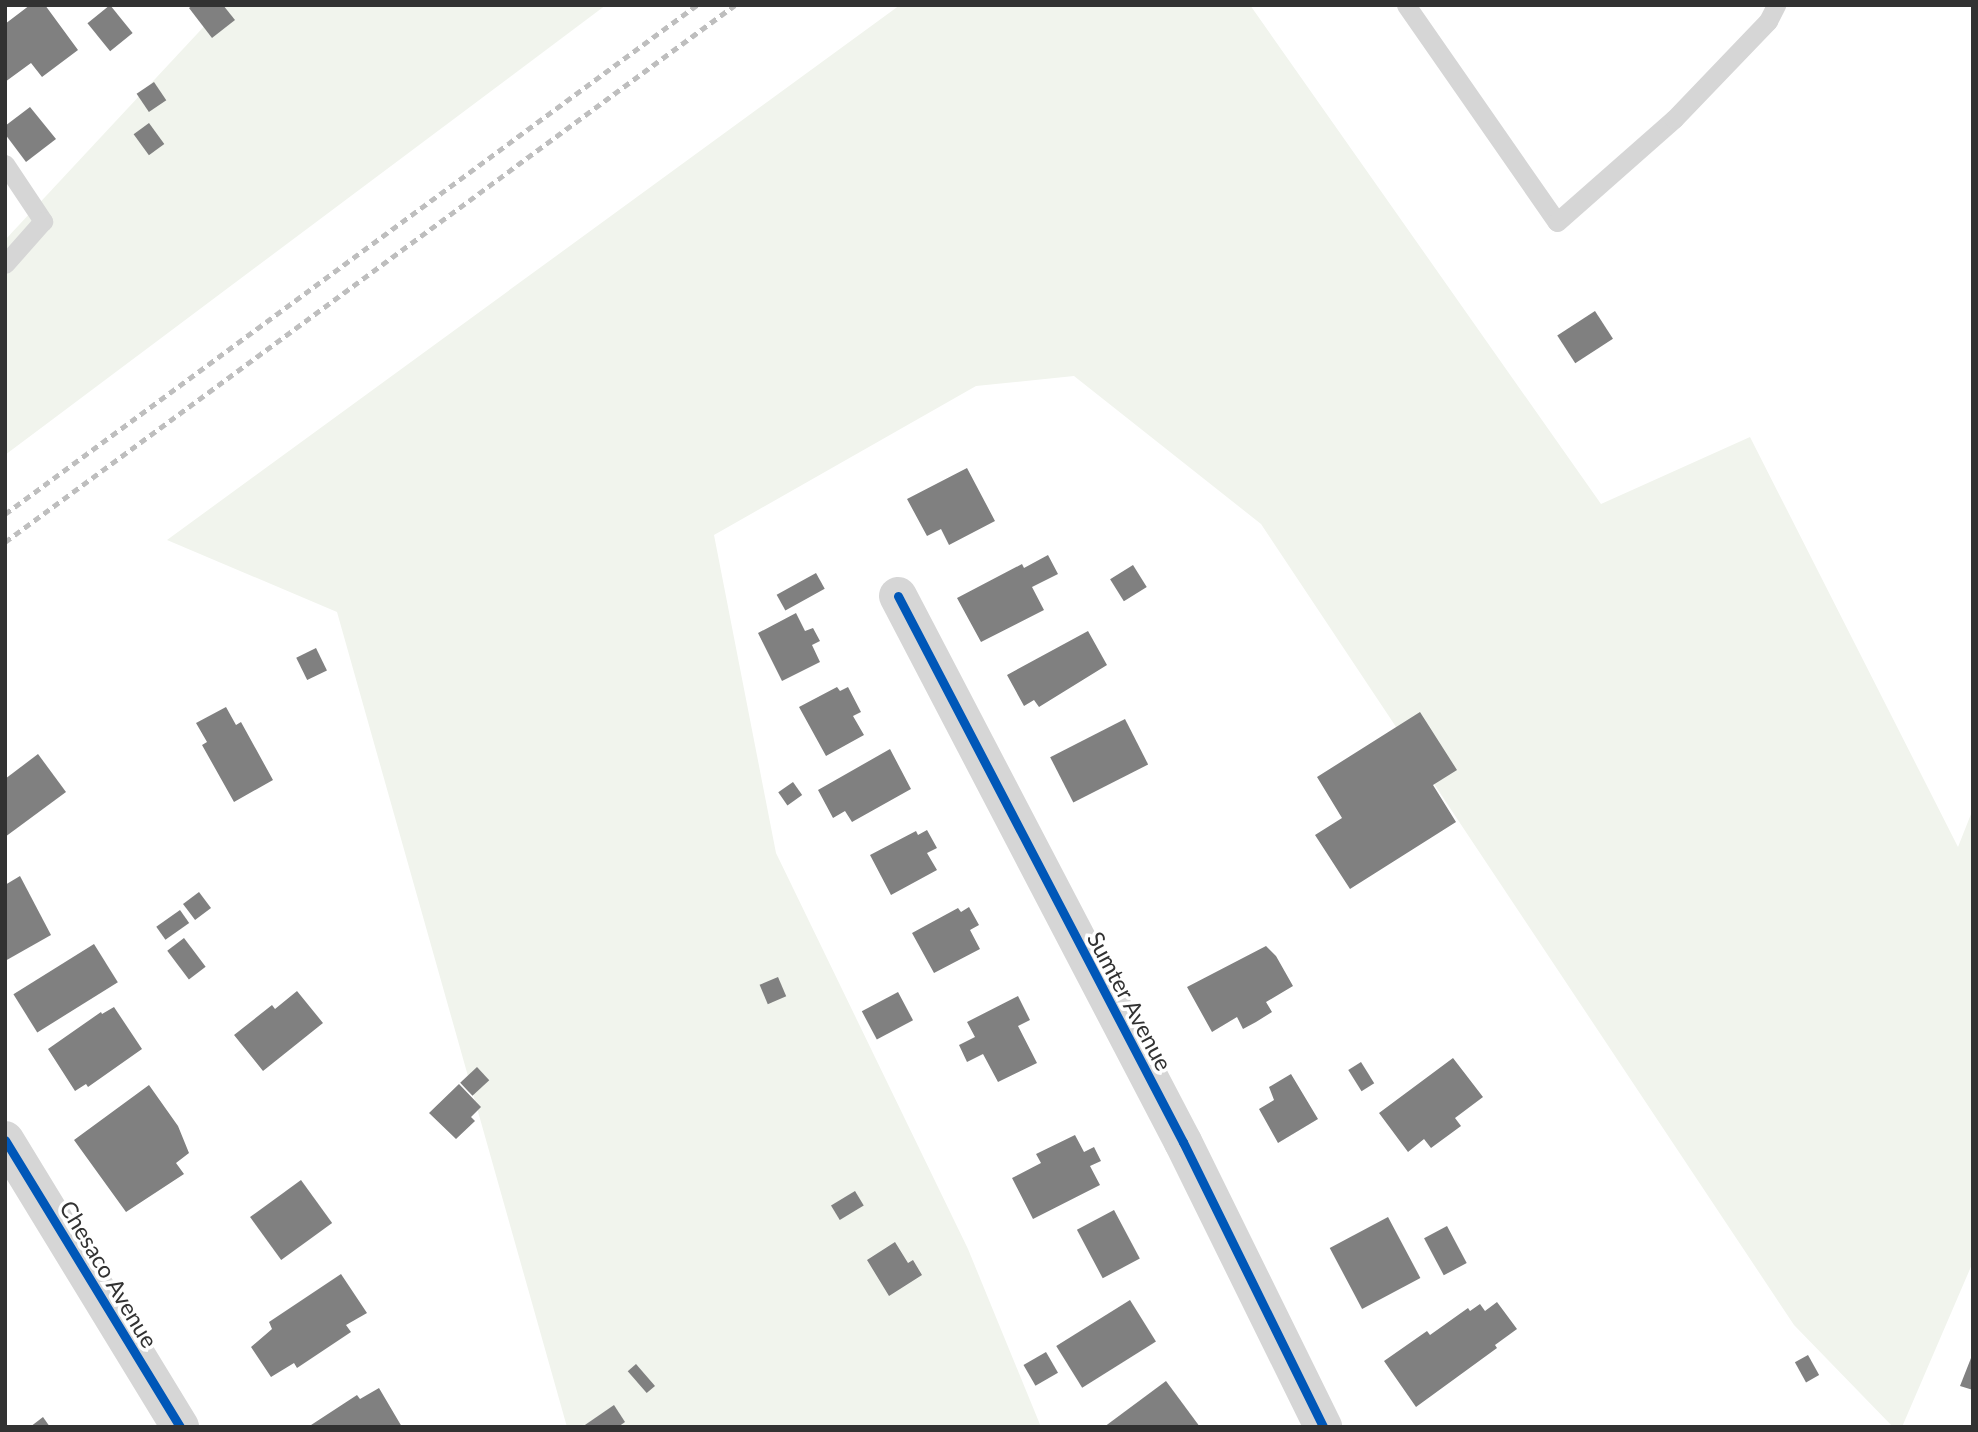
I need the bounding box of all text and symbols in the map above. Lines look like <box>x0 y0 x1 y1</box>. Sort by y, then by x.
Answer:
street label: Sumter Avenue <box>1082 926 1178 1076</box>
street label: Chesaco Avenue <box>54 1195 164 1353</box>

